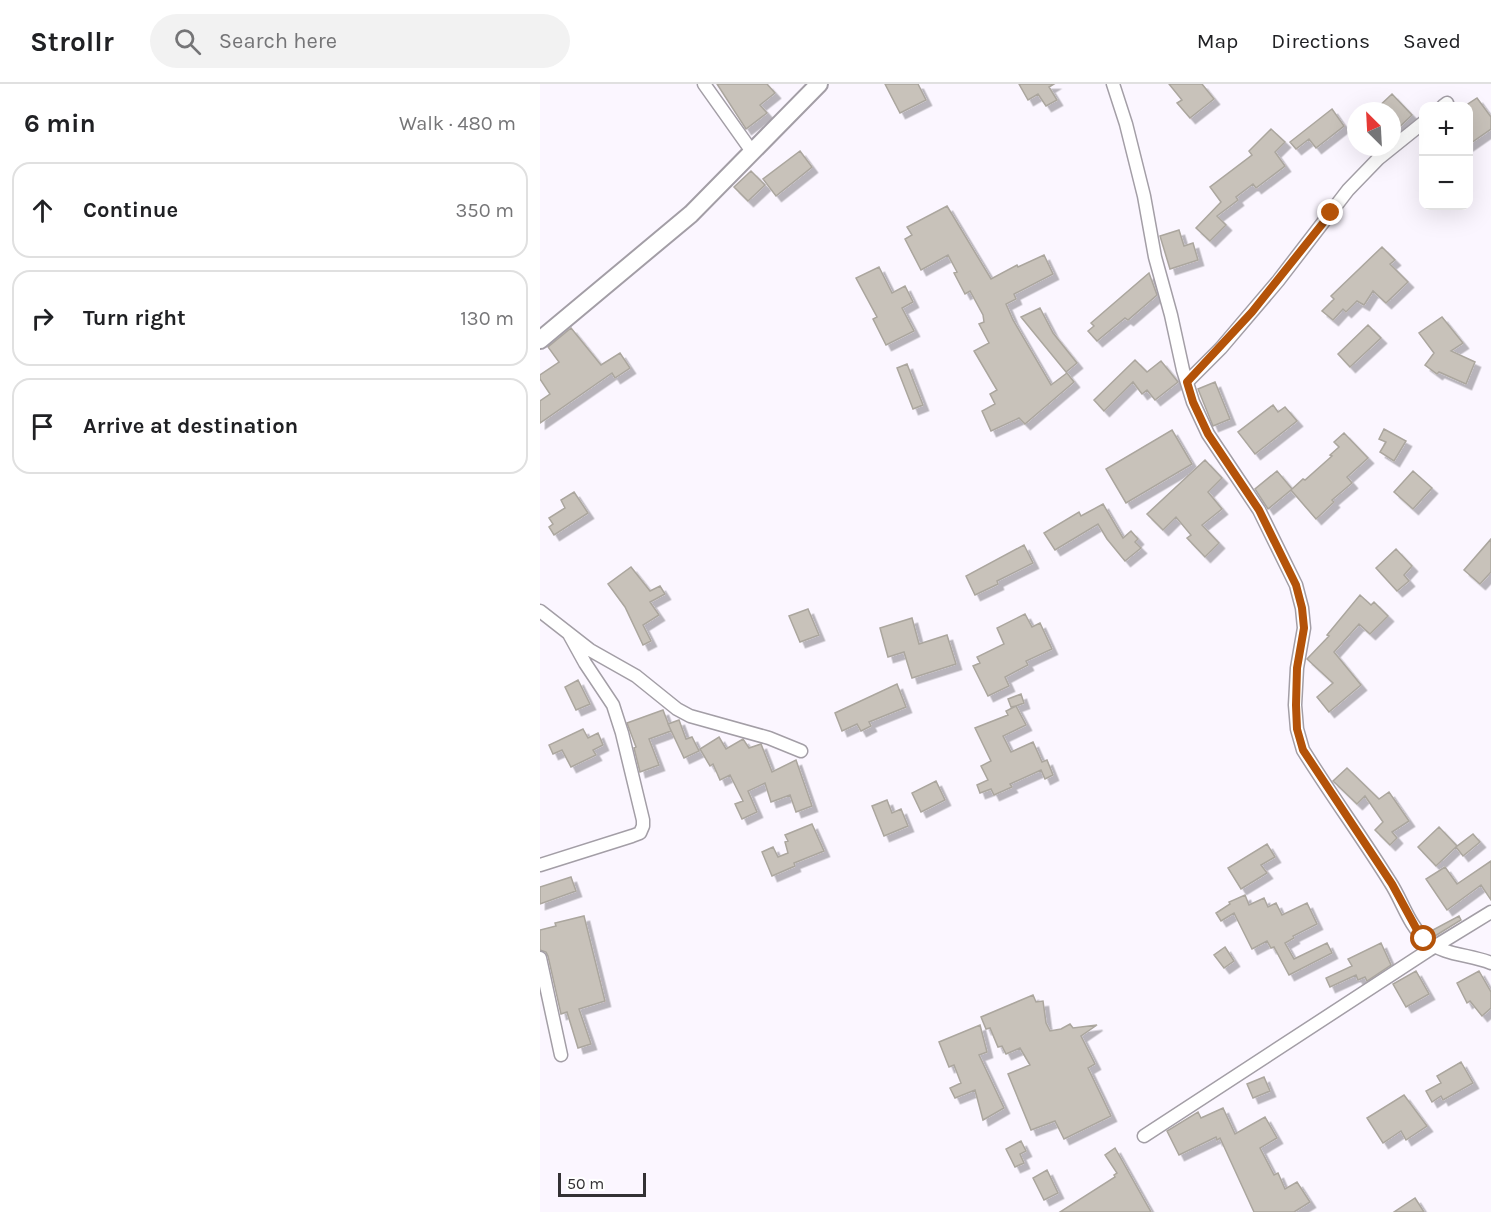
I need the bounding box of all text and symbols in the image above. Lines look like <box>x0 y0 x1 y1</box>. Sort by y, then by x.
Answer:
search box <box>150 14 570 68</box>
text: Strollr <box>30 25 114 58</box>
icon: search <box>171 25 204 58</box>
text: Search here <box>219 28 337 54</box>
text: Map <box>1197 29 1238 53</box>
text: Directions <box>1271 29 1370 53</box>
text: Saved <box>1403 29 1461 53</box>
north arrow <box>1347 102 1401 156</box>
map controls <box>1419 102 1473 210</box>
button: + <box>1419 102 1473 156</box>
text: 6 min <box>24 108 96 139</box>
text: Walk · 480 m <box>399 112 516 135</box>
button: − <box>1419 156 1473 210</box>
icon: ahead <box>26 194 59 227</box>
text: Continue <box>83 197 178 223</box>
text: 350 m <box>456 199 514 222</box>
route end <box>1317 199 1343 225</box>
icon: right <box>26 302 59 335</box>
text: Turn right <box>83 305 186 331</box>
text: 130 m <box>460 307 514 330</box>
icon: arrive <box>26 410 59 443</box>
text: Arrive at destination <box>83 413 298 439</box>
route start <box>1410 925 1436 951</box>
scale bar <box>558 1170 646 1198</box>
text: 50 m <box>567 1174 604 1193</box>

